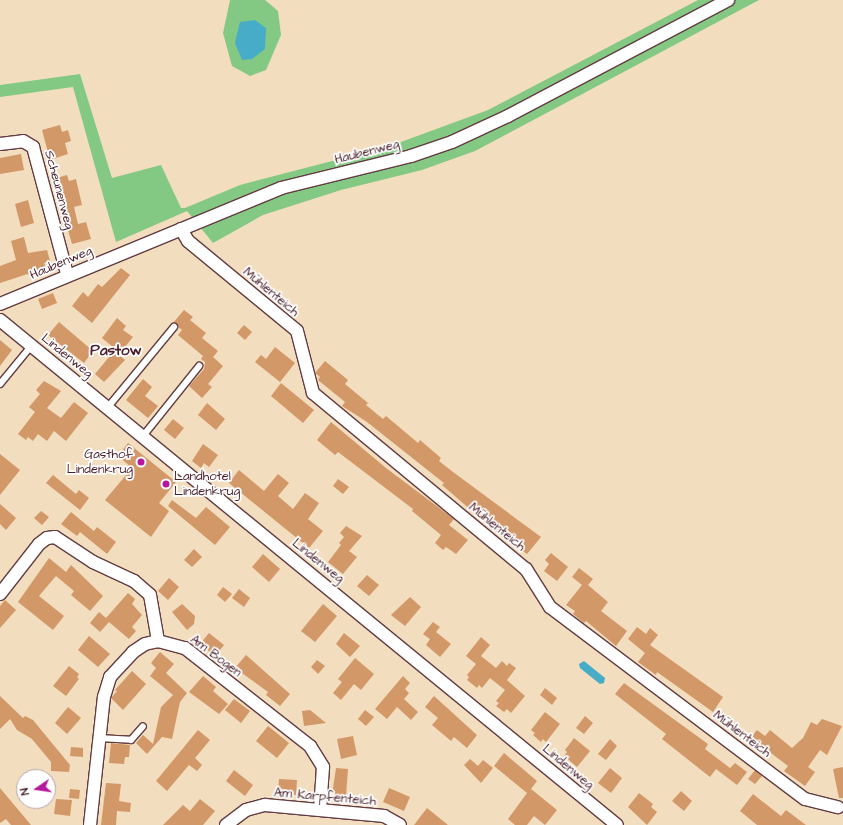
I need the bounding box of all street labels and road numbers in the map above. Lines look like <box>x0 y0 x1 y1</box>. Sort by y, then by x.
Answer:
street label: Haubenweg <box>333 136 401 168</box>
street label: Scheunenweg <box>41 149 77 231</box>
street label: Haubenweg <box>27 243 95 283</box>
street label: Mühlenteich <box>240 264 302 320</box>
street label: Lindenweg <box>38 330 96 382</box>
street label: Mühlenteich <box>466 499 528 555</box>
street label: Lindenweg <box>289 535 347 587</box>
street label: Am Bogen <box>187 632 245 680</box>
street label: Mühlenteich <box>710 707 774 761</box>
street label: Lindenweg <box>539 741 597 793</box>
street label: Am Karpfenteich <box>273 785 377 809</box>

